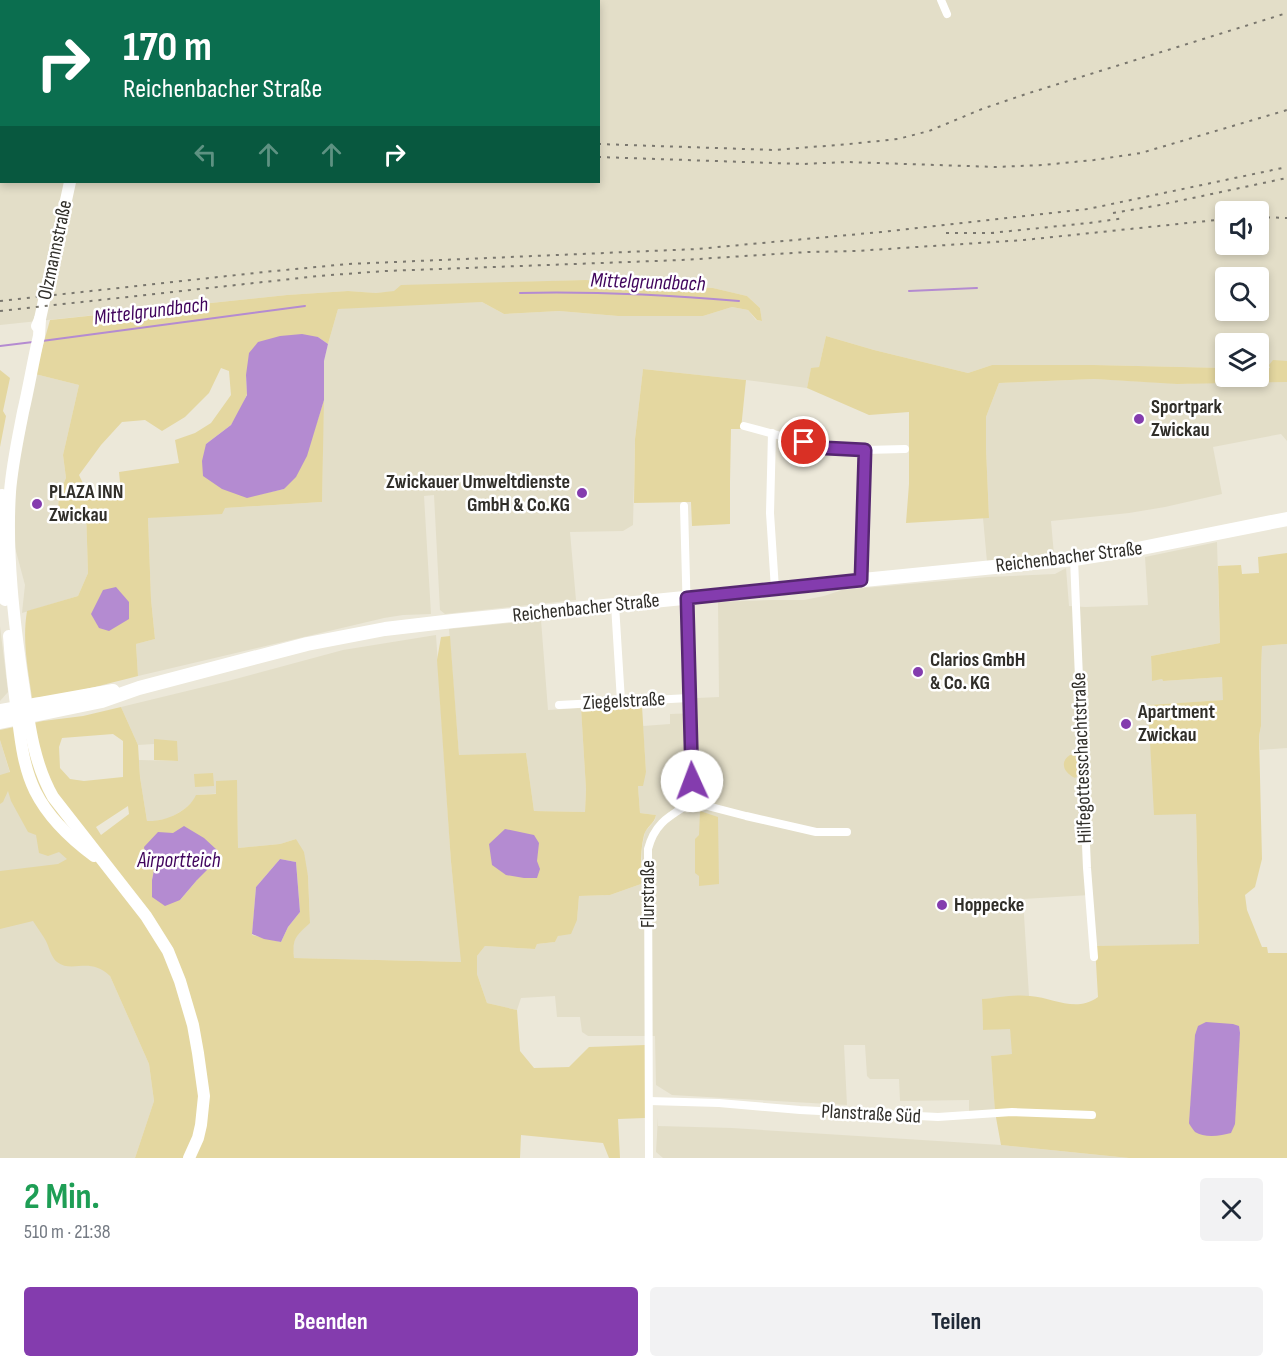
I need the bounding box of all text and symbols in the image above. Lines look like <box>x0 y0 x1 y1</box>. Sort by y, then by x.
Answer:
text: 170 m <box>123 22 212 73</box>
icon: right <box>24 24 102 102</box>
text: Reichenbacher Straße <box>123 73 322 105</box>
icon: left <box>189 138 222 171</box>
icon: ahead <box>252 138 285 171</box>
icon: ahead <box>315 138 348 171</box>
icon: right <box>378 138 411 171</box>
street label: Olzmannstraße <box>33 198 77 302</box>
map controls <box>1215 201 1269 387</box>
button: sound <box>1215 201 1269 255</box>
button: search <box>1215 267 1269 321</box>
water label: Mittelgrundbach <box>590 268 706 297</box>
water label: Mittelgrundbach <box>92 292 210 330</box>
button: layers <box>1215 333 1269 387</box>
place label: Sportpark Zwickau <box>1151 395 1223 442</box>
marker: Sportpark Zwickau <box>1132 412 1146 426</box>
pin <box>778 416 829 467</box>
icon: arrive <box>787 425 820 458</box>
place label: Zwickauer Umweltdienste GmbH & Co.KG <box>386 470 570 517</box>
place label: PLAZA INN Zwickau <box>49 480 123 527</box>
marker: Zwickauer Umweltdienste GmbH & Co.KG <box>575 486 589 500</box>
marker: PLAZA INN Zwickau <box>30 497 44 511</box>
street label: Reichenbacher Straße <box>994 536 1144 578</box>
street label: Reichenbacher Straße <box>511 588 661 628</box>
place label: Clarios GmbH & Co. KG <box>930 648 1025 695</box>
marker: Clarios GmbH & Co. KG <box>911 665 925 679</box>
street label: Hilfegottesschachtstraße <box>1067 672 1097 844</box>
street label: Ziegelstraße <box>582 687 666 715</box>
place label: Apartment Zwickau <box>1137 700 1215 747</box>
marker: Apartment Zwickau <box>1119 717 1133 731</box>
position arrow <box>660 749 724 813</box>
water label: Airportteich <box>136 848 221 873</box>
street label: Flurstraße <box>636 860 660 928</box>
place label: Hoppecke <box>954 893 1024 917</box>
marker: Hoppecke <box>935 898 949 912</box>
street label: Planstraße Süd <box>821 1099 921 1129</box>
text: 2 Min. <box>24 1176 100 1219</box>
button: close <box>1200 1178 1263 1241</box>
text: 510 m · 21:38 <box>24 1220 111 1244</box>
button: Beenden <box>24 1287 638 1356</box>
button: Teilen <box>650 1287 1263 1356</box>

